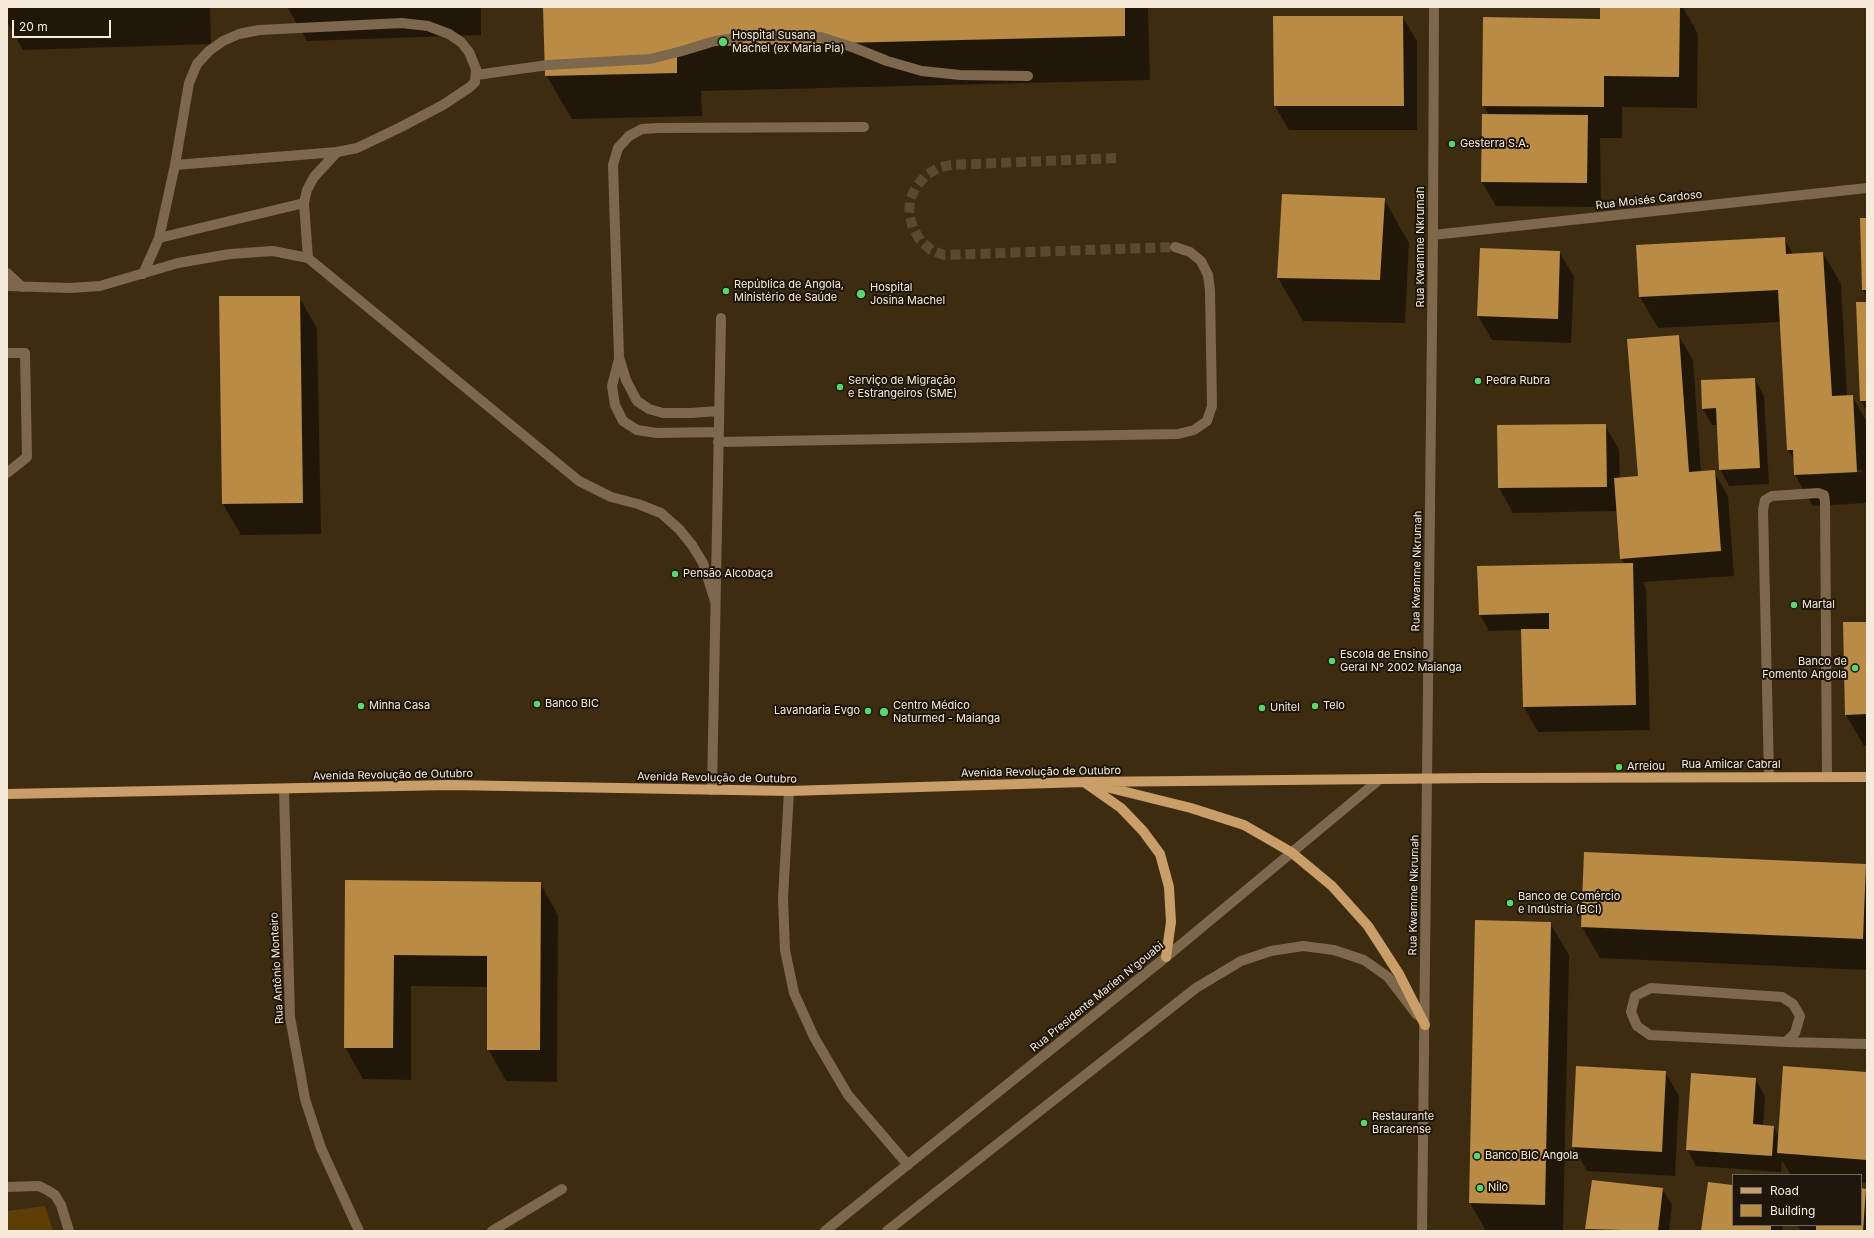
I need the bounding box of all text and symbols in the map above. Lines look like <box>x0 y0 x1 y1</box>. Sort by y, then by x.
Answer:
scale bar <box>14 12 113 38</box>
text: 20 m <box>19 19 48 34</box>
place label: Hospital Susana Machel (ex Maria Pia) <box>732 29 844 55</box>
marker: Hospital Susana Machel (ex Maria Pia) <box>717 36 729 48</box>
place label: Gesterra S.A. <box>1460 137 1529 151</box>
marker: Gesterra S.A. <box>1447 139 1457 149</box>
street label: Rua Kwamme Nkrumah <box>1414 187 1428 307</box>
street label: Rua Moisés Cardoso <box>1595 188 1703 212</box>
place label: República de Angola, Ministério de Saúde <box>734 278 844 304</box>
place label: Hospital Josina Machel <box>870 281 945 307</box>
marker: República de Angola, Ministério de Saúde <box>721 286 731 296</box>
marker: Hospital Josina Machel <box>855 288 867 300</box>
place label: Serviço de Migração e Estrangeiros (SME) <box>848 374 957 400</box>
place label: Pedra Rubra <box>1486 374 1550 388</box>
marker: Pedra Rubra <box>1473 376 1483 386</box>
marker: Serviço de Migração e Estrangeiros (SME) <box>835 382 845 392</box>
street label: Rua Kwamme Nkrumah <box>1409 510 1425 632</box>
place label: Pensão Alcobaça <box>683 567 773 581</box>
marker: Pensão Alcobaça <box>670 569 680 579</box>
place label: Martal <box>1802 598 1835 612</box>
marker: Martal <box>1789 600 1799 610</box>
place label: Escola de Ensino Geral Nº 2002 Maianga <box>1340 648 1462 674</box>
place label: Banco de Fomento Angola <box>1762 655 1847 681</box>
marker: Escola de Ensino Geral Nº 2002 Maianga <box>1327 656 1337 666</box>
marker: Banco de Fomento Angola <box>1850 663 1860 673</box>
place label: Banco BIC <box>545 697 599 711</box>
place label: Minha Casa <box>369 699 430 713</box>
marker: Banco BIC <box>532 699 542 709</box>
place label: Centro Médico Naturmed - Maianga <box>893 699 1000 725</box>
place label: Telo <box>1323 699 1345 713</box>
marker: Minha Casa <box>356 701 366 711</box>
place label: Unitel <box>1270 701 1300 715</box>
marker: Telo <box>1310 701 1320 711</box>
marker: Unitel <box>1257 703 1267 713</box>
place label: Lavandaria Evgo <box>774 704 860 718</box>
marker: Lavandaria Evgo <box>863 706 873 716</box>
marker: Centro Médico Naturmed - Maianga <box>878 706 890 718</box>
street label: Rua Amilcar Cabral <box>1681 758 1781 772</box>
place label: Arreiou <box>1627 760 1665 774</box>
marker: Arreiou <box>1614 762 1624 772</box>
street label: Avenida Revolução de Outubro <box>961 764 1121 780</box>
street label: Avenida Revolução de Outubro <box>313 767 473 783</box>
street label: Avenida Revolução de Outubro <box>637 770 797 786</box>
street label: Rua Kwamme Nkrumah <box>1406 834 1422 956</box>
place label: Banco de Comércio e Indústria (BCI) <box>1518 890 1620 916</box>
marker: Banco de Comércio e Indústria (BCI) <box>1505 898 1515 908</box>
street label: Rua Antônio Monteiro <box>267 912 287 1024</box>
street label: Rua Presidente Marien N'gouabi <box>1028 939 1166 1055</box>
place label: Restaurante Bracarense <box>1372 1110 1434 1136</box>
marker: Restaurante Bracarense <box>1359 1118 1369 1128</box>
place label: Banco BIC Angola <box>1485 1149 1578 1163</box>
marker: Banco BIC Angola <box>1472 1151 1482 1161</box>
legend <box>1732 1174 1862 1226</box>
place label: Nilo <box>1488 1181 1508 1195</box>
marker: Nilo <box>1475 1183 1485 1193</box>
text: Road <box>1770 1183 1799 1198</box>
text: Building <box>1770 1203 1815 1218</box>

